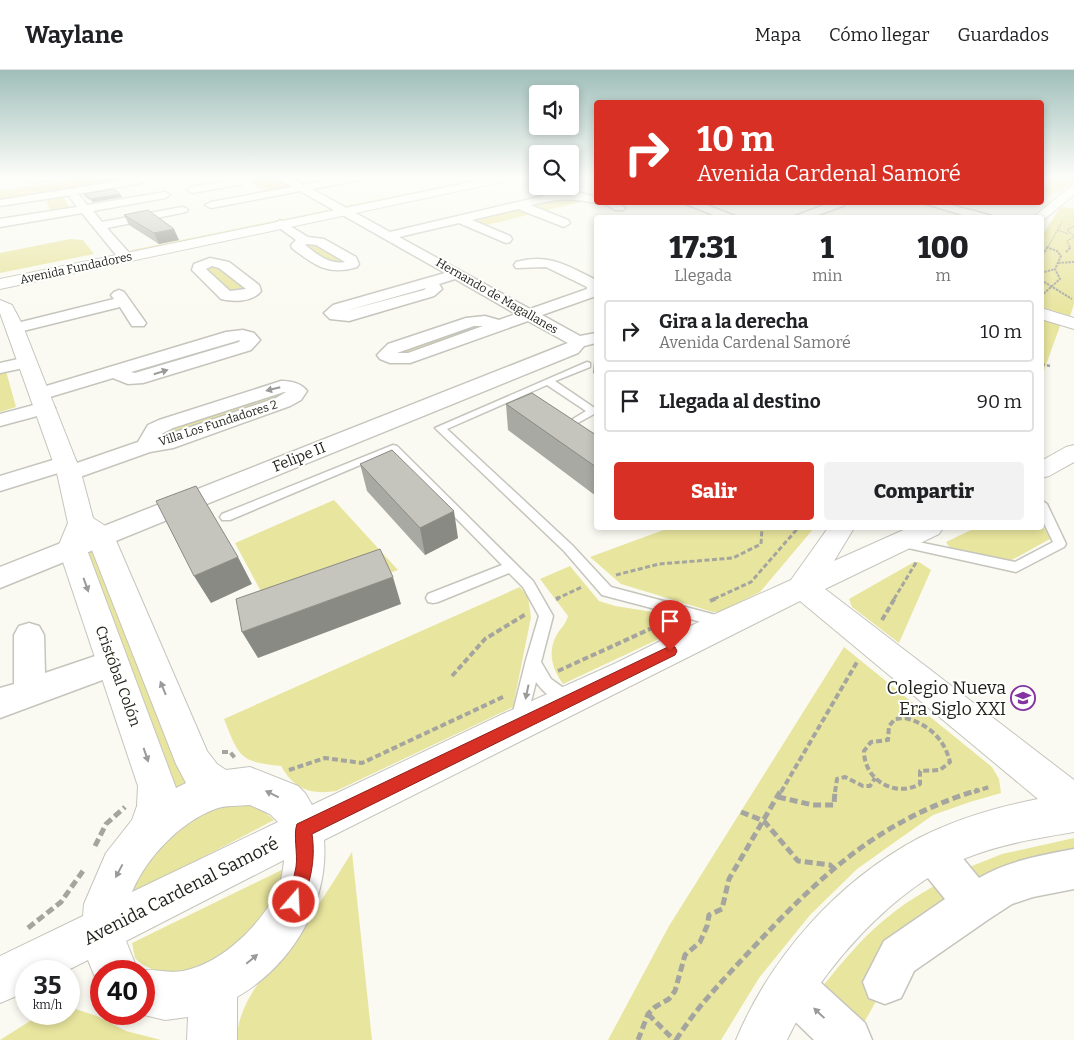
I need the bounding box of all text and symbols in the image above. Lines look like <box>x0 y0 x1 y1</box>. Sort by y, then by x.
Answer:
text: Waylane <box>25 21 123 49</box>
text: Mapa <box>755 24 801 46</box>
text: Cómo llegar <box>829 24 930 46</box>
text: Guardados <box>958 24 1049 46</box>
map controls <box>529 85 579 195</box>
button: sound <box>529 85 579 135</box>
text: 10 m <box>697 118 774 160</box>
icon: right <box>614 120 679 185</box>
button: search <box>529 145 579 195</box>
text: Avenida Cardenal Samoré <box>697 160 961 187</box>
text: 17:31 <box>669 230 737 266</box>
text: 1 <box>821 230 834 266</box>
text: 100 <box>918 230 969 266</box>
street label: Avenida Fundadores <box>19 249 134 287</box>
street label: Hernando de Magallanes <box>433 255 561 337</box>
text: Llegada <box>674 266 732 285</box>
text: min <box>812 266 842 285</box>
text: m <box>935 266 951 285</box>
text: Gira a la derecha <box>659 310 808 333</box>
icon: right <box>616 317 644 345</box>
text: 10 m <box>980 320 1022 343</box>
text: Avenida Cardenal Samoré <box>659 333 851 352</box>
one-way arrow <box>153 367 168 375</box>
one-way arrow <box>265 385 280 393</box>
icon: arrive <box>616 387 644 415</box>
text: Llegada al destino <box>659 390 821 413</box>
text: 90 m <box>977 390 1022 413</box>
street label: Villa Los Fundadores 2 <box>157 397 279 449</box>
street label: Felipe II <box>270 438 328 476</box>
button: Salir <box>614 462 814 520</box>
button: Compartir <box>824 462 1024 520</box>
one-way arrow <box>82 578 90 593</box>
pin <box>649 600 691 651</box>
icon: arrive <box>656 607 684 635</box>
street label: Cristóbal Colón <box>91 623 145 729</box>
place label: Colegio Nueva Era Siglo XXI <box>886 677 1006 720</box>
one-way arrow <box>159 680 167 695</box>
one-way arrow <box>522 685 530 701</box>
school or university icon: Colegio Nueva Era Siglo XXI <box>1010 685 1036 711</box>
one-way arrow <box>143 747 150 762</box>
one-way arrow <box>265 790 280 798</box>
street label: Avenida Cardenal Samoré <box>80 832 282 950</box>
one-way arrow <box>115 864 124 878</box>
position arrow <box>267 875 319 927</box>
one-way arrow <box>246 954 258 965</box>
speed limit sign: 40 <box>90 960 155 1025</box>
text: 35 <box>33 971 62 1001</box>
text: km/h <box>33 998 62 1012</box>
one-way arrow <box>814 1007 826 1019</box>

